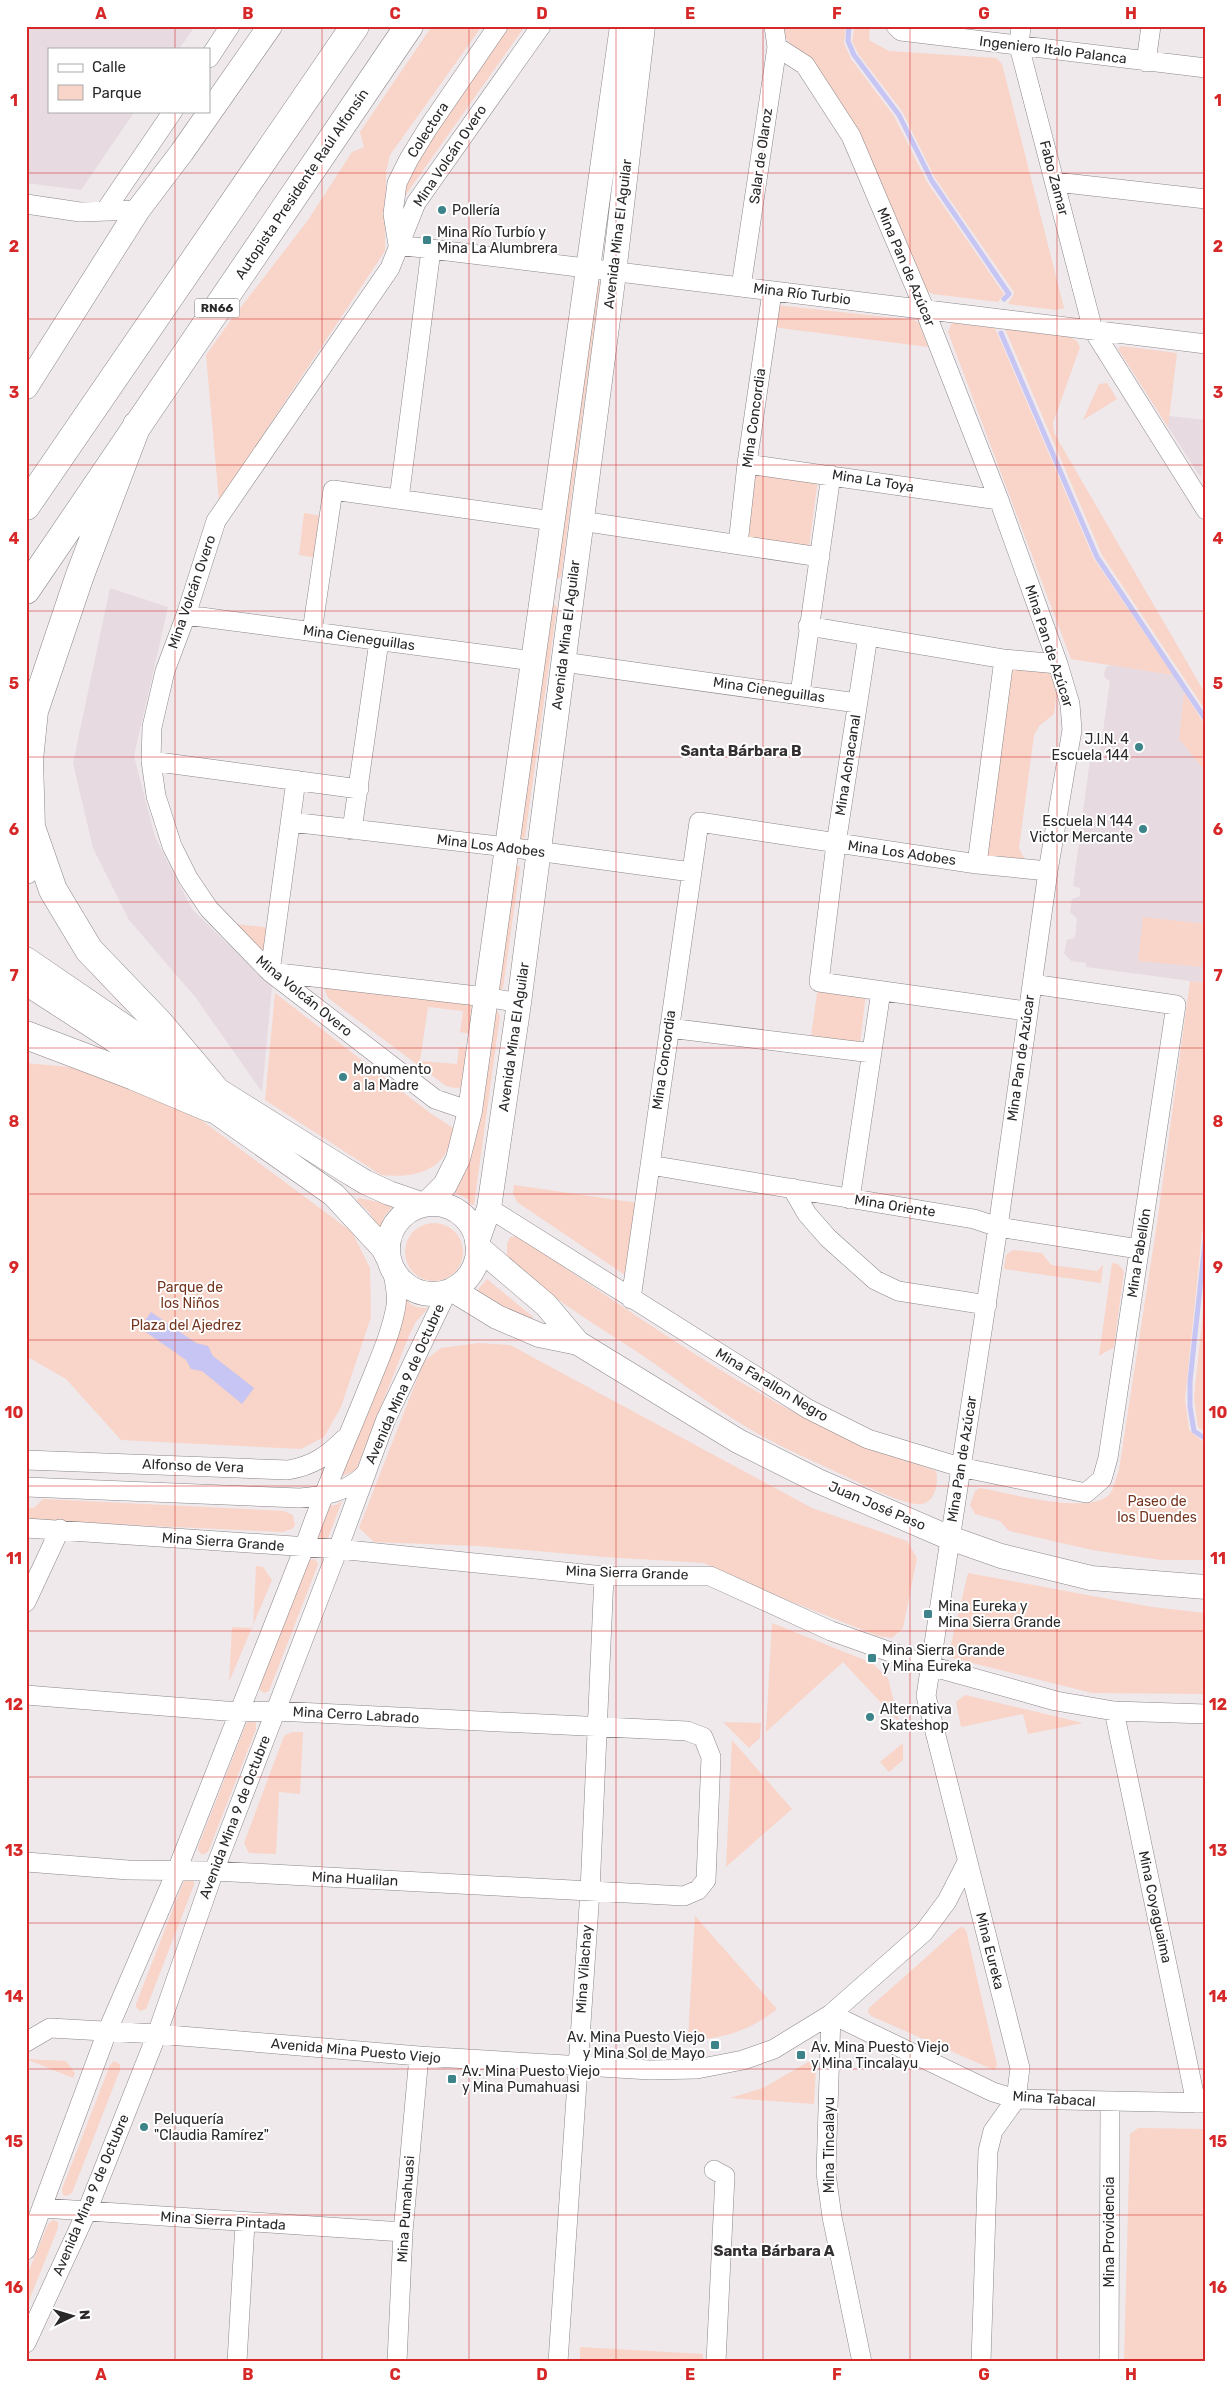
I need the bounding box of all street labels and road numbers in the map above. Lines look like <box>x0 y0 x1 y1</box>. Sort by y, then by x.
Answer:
street label: Ingeniero Italo Palanca <box>978 33 1128 67</box>
street label: Autopista Presidente Raúl Alfonsín <box>232 86 372 282</box>
street label: Colectora <box>404 99 452 161</box>
street label: Mina Volcán Overo <box>410 102 490 210</box>
street label: Salar de Olaroz <box>746 107 776 205</box>
street label: Fabo Zamar <box>1036 139 1072 218</box>
street label: Avenida Mina El Aguilar <box>600 158 636 310</box>
street label: Mina Pan de Azúcar <box>873 205 939 330</box>
street label: Mina Río Turbio <box>752 280 852 308</box>
road number: RN66 <box>194 298 240 318</box>
street label: Mina Concordia <box>739 367 769 469</box>
street label: Mina La Toya <box>831 466 915 496</box>
street label: Mina Volcán Overo <box>165 533 219 651</box>
street label: Avenida Mina El Aguilar <box>548 559 584 711</box>
street label: Mina Pan de Azúcar <box>1021 583 1077 710</box>
street label: Mina Cieneguillas <box>302 622 416 654</box>
street label: Mina Cieneguillas <box>712 674 826 706</box>
street label: Mina Achacanal <box>832 713 864 817</box>
street label: Mina Los Adobes <box>436 831 546 861</box>
street label: Mina Los Adobes <box>847 837 957 869</box>
street label: Mina Volcán Overo <box>252 952 356 1040</box>
street label: Avenida Mina El Aguilar <box>495 961 533 1113</box>
street label: Mina Pan de Azúcar <box>1004 993 1038 1122</box>
street label: Mina Concordia <box>649 1009 679 1111</box>
street label: Mina Oriente <box>853 1191 937 1221</box>
street label: Mina Pabellón <box>1124 1207 1154 1299</box>
street label: Avenida Mina 9 de Octubre <box>362 1301 448 1467</box>
street label: Mina Farallon Negro <box>713 1345 831 1425</box>
street label: Mina Pan de Azúcar <box>944 1394 980 1523</box>
street label: Alfonso de Vera <box>142 1456 244 1476</box>
street label: Juan José Paso <box>826 1478 928 1534</box>
street label: Mina Sierra Grande <box>161 1529 285 1555</box>
street label: Mina Sierra Grande <box>565 1562 689 1584</box>
street label: Mina Cerro Labrado <box>292 1703 420 1727</box>
street label: Avenida Mina 9 de Octubre <box>196 1733 274 1901</box>
street label: Mina Coyaguaima <box>1135 1849 1175 1965</box>
street label: Mina Hualilan <box>311 1868 399 1890</box>
street label: Mina Eureka <box>972 1911 1008 1991</box>
street label: Mina Vilachay <box>572 1924 596 2014</box>
street label: Avenida Mina Puesto Viejo <box>270 2035 442 2067</box>
street label: Mina Tabacal <box>1012 2088 1096 2110</box>
street label: Mina Tincalayu <box>821 2097 838 2193</box>
street label: Avenida Mina 9 de Octubre <box>49 2112 133 2278</box>
street label: Mina Pumahuasi <box>394 2155 418 2263</box>
street label: Mina Providencia <box>1101 2177 1118 2287</box>
street label: Mina Sierra Pintada <box>160 2208 286 2234</box>

